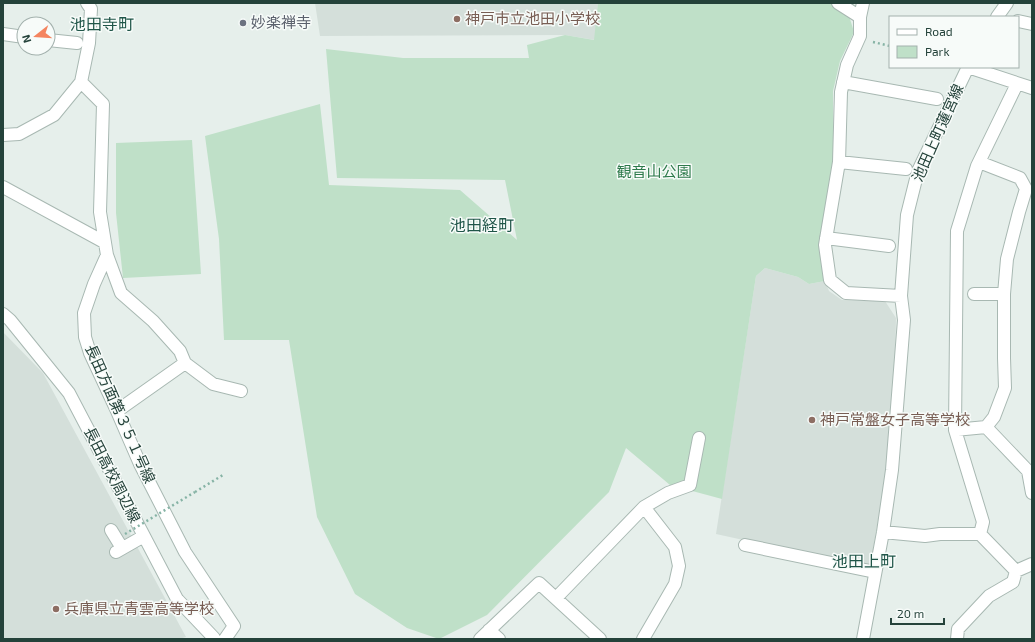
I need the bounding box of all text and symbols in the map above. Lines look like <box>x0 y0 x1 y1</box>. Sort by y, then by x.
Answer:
place label: 神戸市立池田小学校 <box>465 9 600 27</box>
place label: 妙楽禅寺 <box>251 13 311 31</box>
district label: 池田寺町 <box>70 14 134 33</box>
marker: 神戸市立池田小学校 <box>452 14 462 24</box>
north arrow <box>16 16 56 56</box>
legend <box>889 16 1019 68</box>
marker: 妙楽禅寺 <box>238 18 248 28</box>
text: Road <box>925 24 953 38</box>
text: N <box>19 33 33 45</box>
text: Park <box>925 44 950 58</box>
street label: 池田上町蓮宮線 <box>908 81 967 184</box>
park label: 観音山公園 <box>616 162 692 180</box>
district label: 池田経町 <box>450 215 514 234</box>
street label: 長田方面第３５１号線 <box>82 341 160 486</box>
place label: 神戸常盤女子高等学校 <box>820 410 970 428</box>
marker: 神戸常盤女子高等学校 <box>807 415 817 425</box>
street label: 長田高校周辺線 <box>81 424 145 525</box>
district label: 池田上町 <box>832 551 896 570</box>
place label: 兵庫県立青雲高等学校 <box>64 599 214 617</box>
scale bar <box>891 600 944 626</box>
marker: 兵庫県立青雲高等学校 <box>51 604 61 614</box>
text: 20 m <box>897 606 924 620</box>

